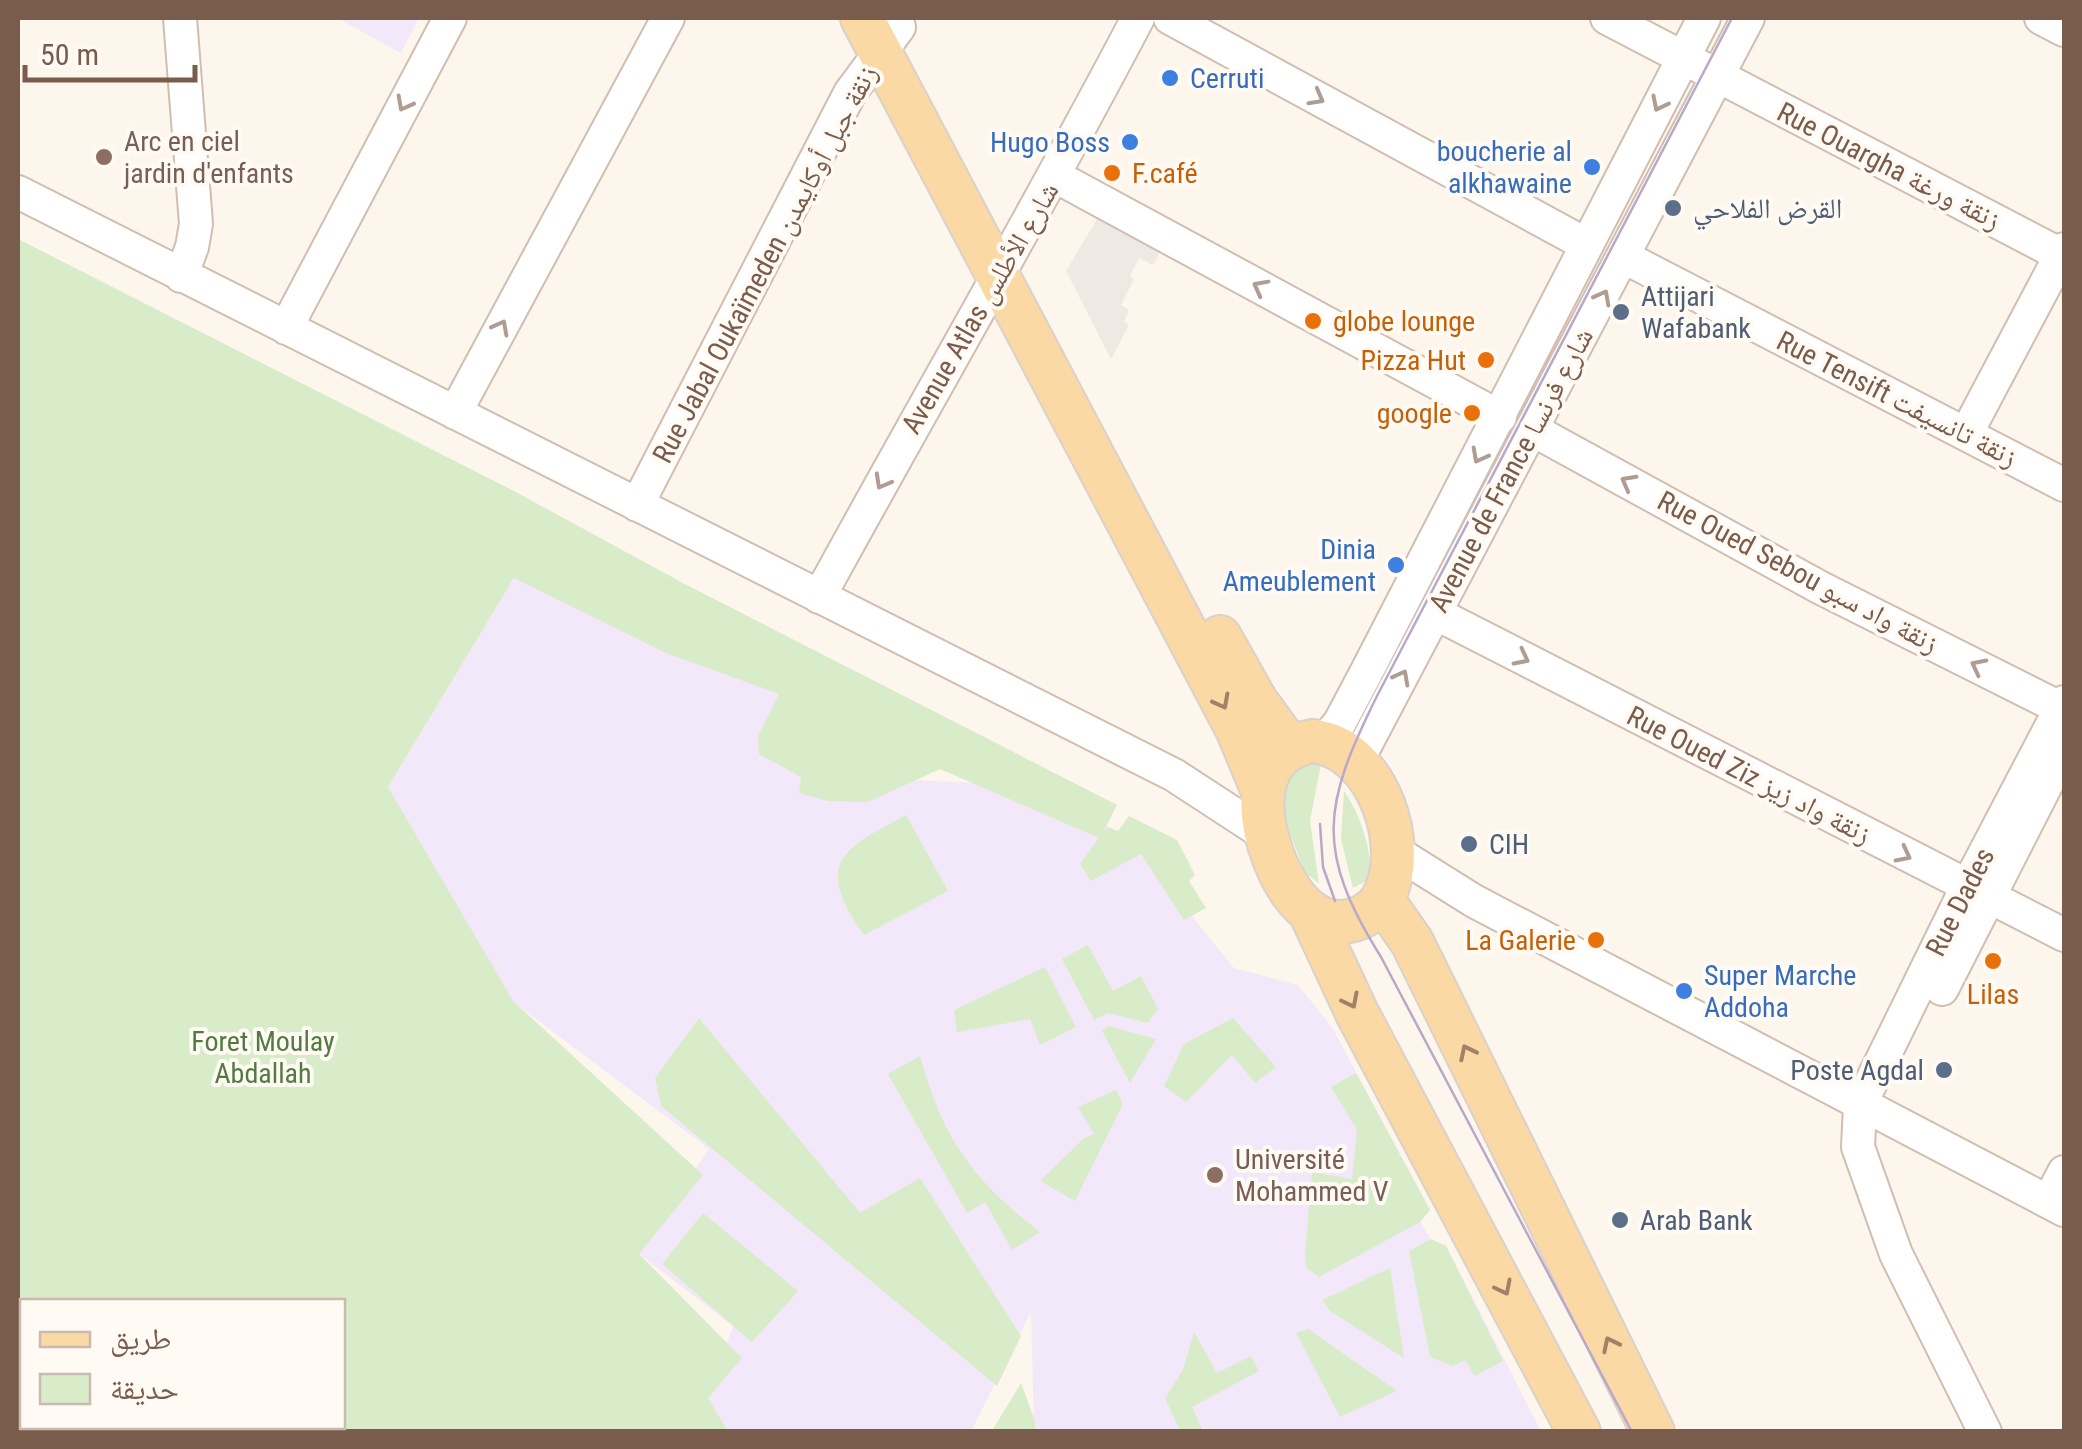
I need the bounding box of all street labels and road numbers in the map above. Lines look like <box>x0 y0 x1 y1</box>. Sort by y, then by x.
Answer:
street label: Rue Jabal Oukaïmeden زنقة جبل أوكايمدن <box>645 59 885 469</box>
street label: Rue Ouargha زنقة ورغة <box>1772 95 2006 237</box>
street label: Avenue Atlas شارع الأطلس <box>894 176 1066 440</box>
street label: Avenue de France شارع فرنسا <box>1422 322 1601 618</box>
street label: Rue Tensift زنقة تانسيفت <box>1771 324 2023 474</box>
street label: Rue Oued Sebou زنقة واد سبو <box>1652 484 1944 660</box>
street label: Rue Oued Ziz زنقة واد زيز <box>1621 699 1877 851</box>
street label: Rue Dades <box>1919 842 2001 962</box>

